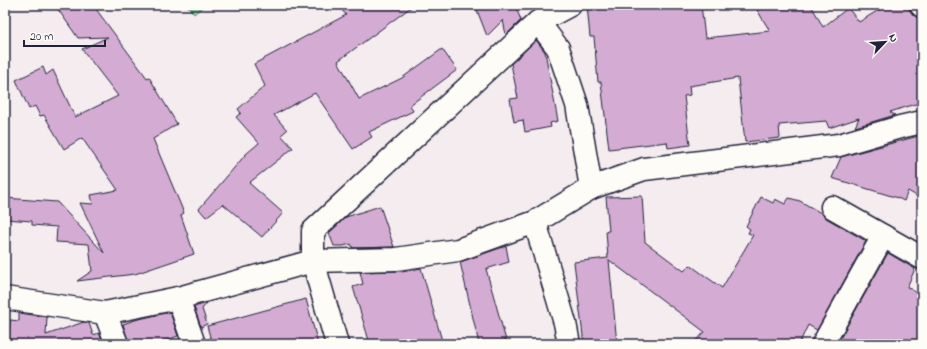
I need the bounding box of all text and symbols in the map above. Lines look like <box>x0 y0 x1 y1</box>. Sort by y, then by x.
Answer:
scale bar <box>24 22 105 48</box>
north arrow <box>865 22 905 62</box>
text: 20 m <box>30 28 53 46</box>
text: N <box>884 31 902 45</box>

